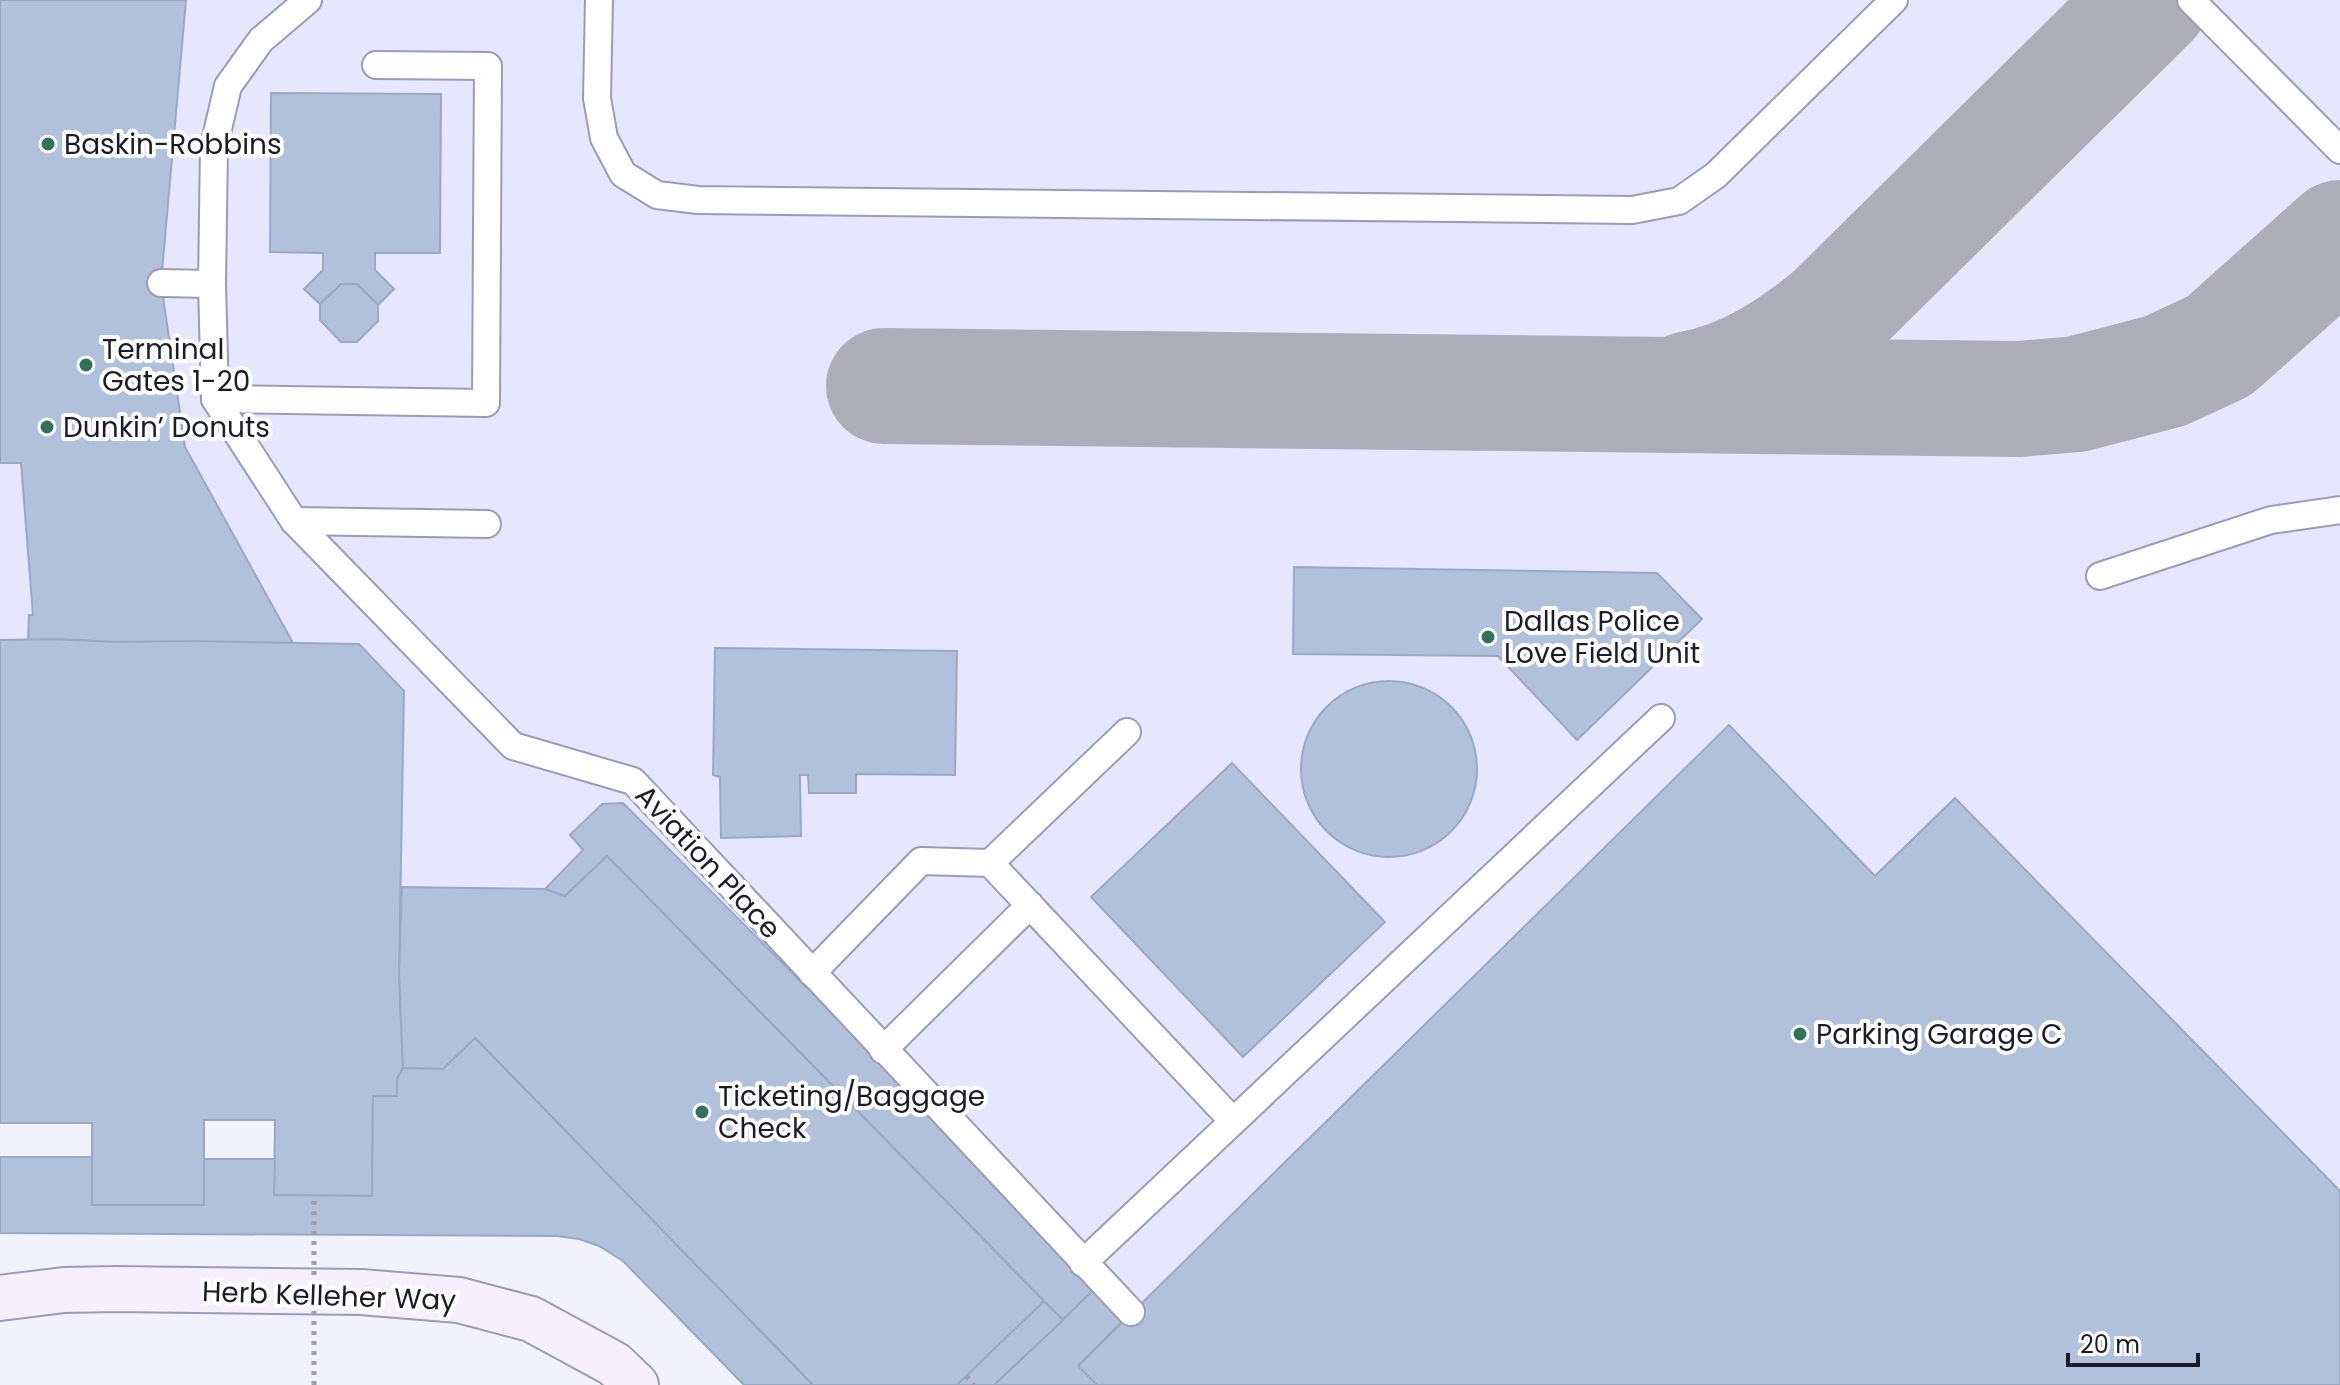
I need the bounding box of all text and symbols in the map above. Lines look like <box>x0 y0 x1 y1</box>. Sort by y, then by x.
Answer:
place label: Baskin-Robbins <box>64 125 282 164</box>
marker: Baskin-Robbins <box>39 135 57 153</box>
place label: Terminal Gates 1-20 <box>102 330 250 401</box>
marker: Terminal Gates 1-20 <box>77 356 95 374</box>
place label: Dunkin’ Donuts <box>63 408 270 447</box>
marker: Dunkin’ Donuts <box>38 418 56 436</box>
place label: Dallas Police Love Field Unit <box>1504 602 1700 673</box>
marker: Dallas Police Love Field Unit <box>1479 628 1497 646</box>
street label: Aviation Place <box>626 777 790 947</box>
place label: Parking Garage C <box>1816 1015 2063 1054</box>
marker: Parking Garage C <box>1791 1025 1809 1043</box>
place label: Ticketing/Baggage Check <box>718 1077 985 1148</box>
marker: Ticketing/Baggage Check <box>693 1103 711 1121</box>
street label: Herb Kelleher Way <box>201 1272 457 1320</box>
scale bar <box>2068 1317 2198 1367</box>
text: 20 m <box>2080 1328 2140 1361</box>

